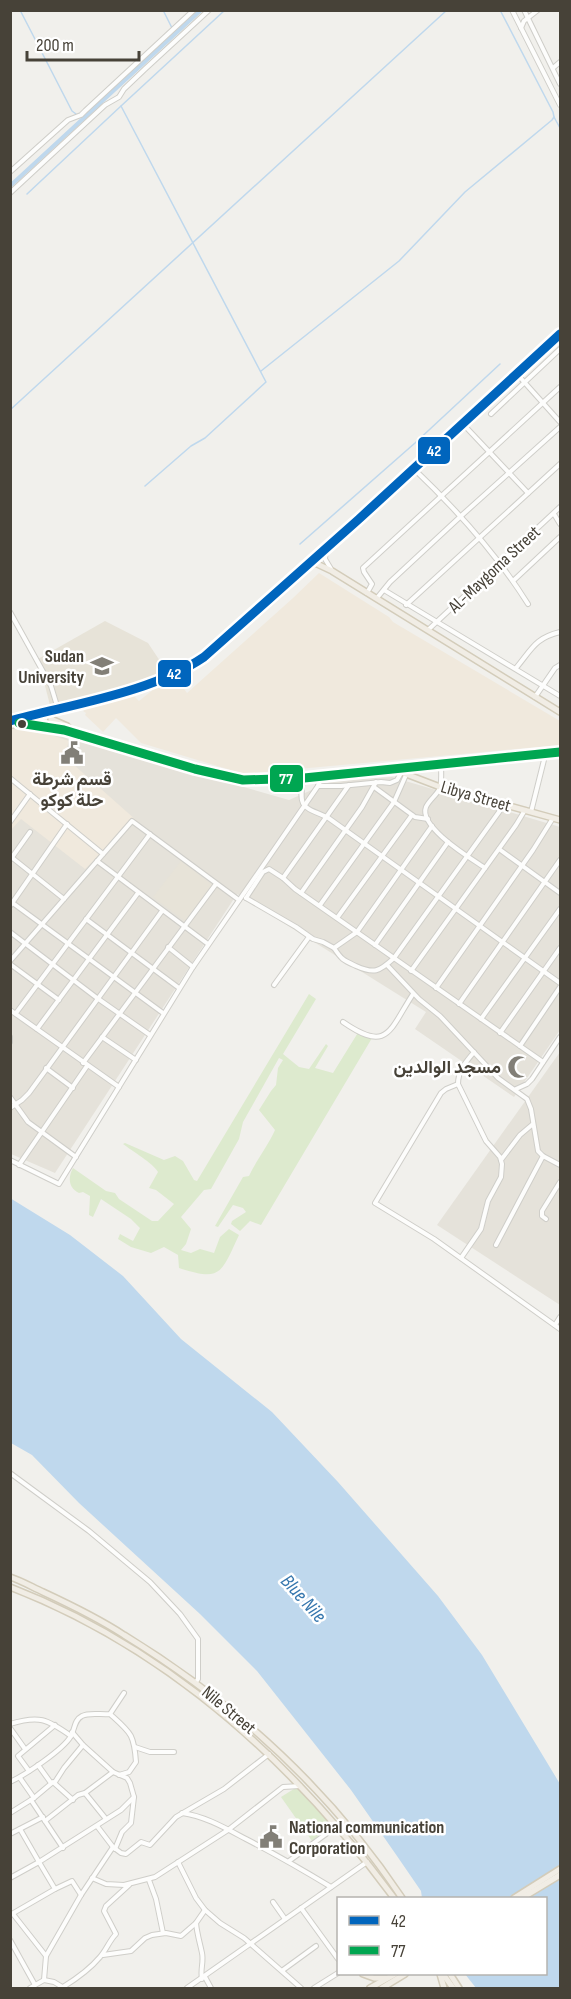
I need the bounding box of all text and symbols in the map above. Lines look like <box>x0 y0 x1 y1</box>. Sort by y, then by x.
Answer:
scale bar <box>27 24 140 62</box>
text: 200 m <box>36 35 74 56</box>
line badge: 42 <box>417 436 451 465</box>
text: 42 <box>427 442 441 461</box>
street label: AL-Maygoma Street <box>443 521 545 618</box>
place label: Sudan University <box>18 646 85 688</box>
school or university icon: Sudan University <box>89 653 115 679</box>
line badge: 42 <box>157 659 192 688</box>
text: 42 <box>167 665 181 684</box>
unlabelled marker <box>16 718 28 730</box>
public building icon: قسم شرطة حلة كوكو <box>59 740 85 766</box>
line badge: 77 <box>269 764 304 793</box>
place label: قسم شرطة حلة كوكو <box>32 769 112 811</box>
text: 77 <box>279 770 293 789</box>
street label: Libya Street <box>438 776 514 817</box>
mosque icon: مسجد الوالدين <box>506 1054 532 1080</box>
place label: مسجد الوالدين <box>394 1057 501 1078</box>
water label: Blue Nile <box>275 1570 331 1628</box>
street label: Nile Street <box>197 1682 260 1739</box>
place label: National communication Corporation <box>289 1817 444 1859</box>
public building icon: National communication Corporation <box>258 1824 284 1850</box>
legend <box>337 1897 547 1975</box>
text: 42 <box>391 1911 406 1932</box>
text: 77 <box>391 1941 406 1962</box>

